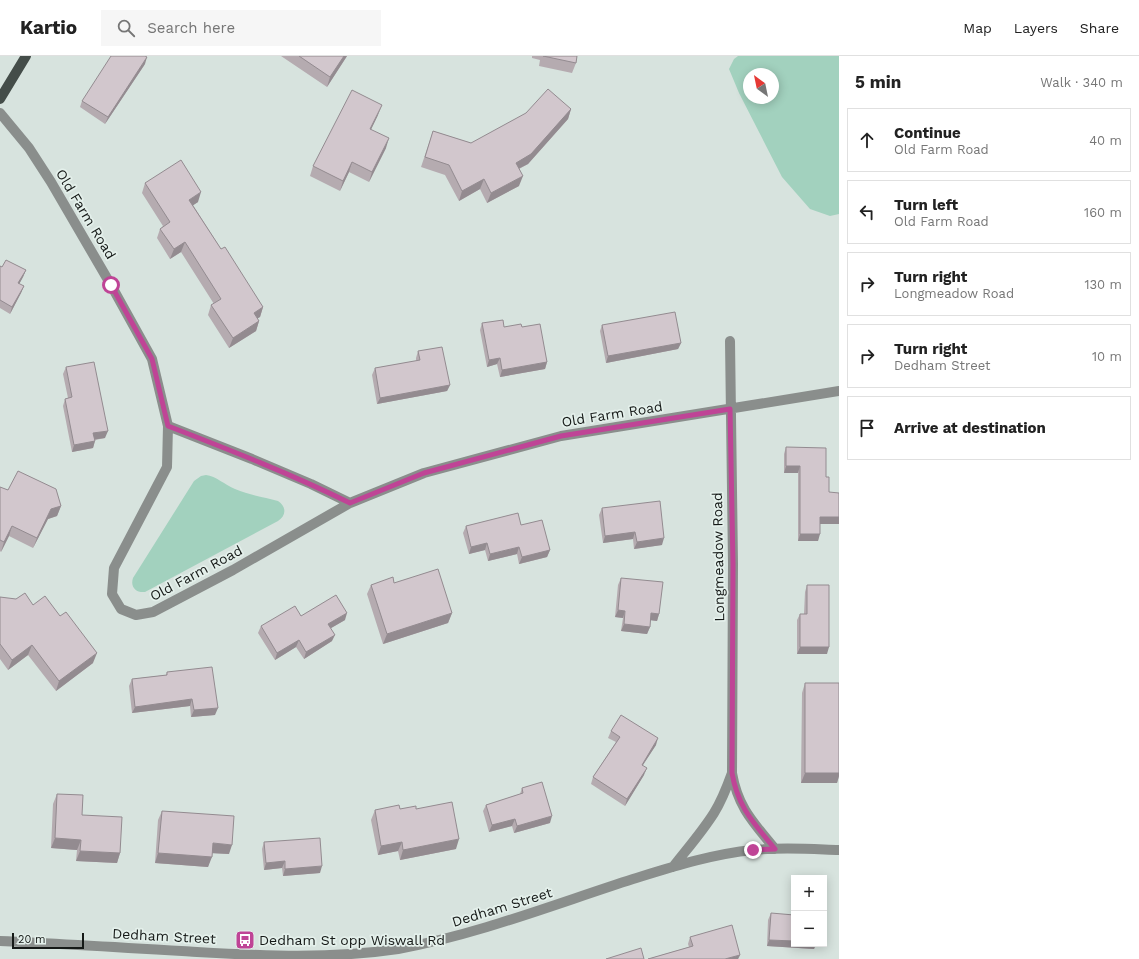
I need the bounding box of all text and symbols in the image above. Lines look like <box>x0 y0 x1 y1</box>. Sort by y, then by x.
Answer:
search box <box>101 10 381 46</box>
text: Kartio <box>20 16 77 39</box>
icon: search <box>115 17 137 39</box>
text: Search here <box>147 19 235 37</box>
text: Map <box>963 20 992 36</box>
text: Layers <box>1014 20 1058 36</box>
text: Share <box>1080 20 1119 36</box>
north arrow <box>743 68 779 104</box>
text: 5 min <box>855 72 901 92</box>
text: Walk · 340 m <box>1040 75 1123 90</box>
text: Continue <box>894 124 961 142</box>
icon: ahead <box>856 129 878 151</box>
text: 40 m <box>1089 133 1122 148</box>
text: Old Farm Road <box>894 142 989 157</box>
street label: Old Farm Road <box>53 166 119 262</box>
text: Turn left <box>894 196 958 214</box>
icon: left <box>856 201 878 223</box>
text: 160 m <box>1084 205 1122 220</box>
text: Old Farm Road <box>894 214 989 229</box>
text: Turn right <box>894 268 967 286</box>
icon: right <box>856 273 878 295</box>
route start <box>102 276 120 294</box>
text: 130 m <box>1084 277 1122 292</box>
text: Longmeadow Road <box>894 286 1014 301</box>
text: Turn right <box>894 340 967 358</box>
icon: right <box>856 345 878 367</box>
text: 10 m <box>1092 349 1122 364</box>
text: Dedham Street <box>894 358 990 373</box>
street label: Old Farm Road <box>560 398 664 430</box>
icon: arrive <box>856 417 878 439</box>
text: Arrive at destination <box>894 419 1046 437</box>
street label: Longmeadow Road <box>709 492 727 622</box>
street label: Old Farm Road <box>147 542 245 604</box>
route end <box>744 841 762 859</box>
map controls <box>791 875 827 947</box>
button: + <box>791 875 827 911</box>
street label: Dedham Street <box>450 884 554 930</box>
button: − <box>791 911 827 947</box>
street label: Dedham Street <box>112 925 216 947</box>
bus stop icon: Dedham St opp Wiswall Rd <box>234 929 256 951</box>
scale bar <box>12 931 84 950</box>
place label: Dedham St opp Wiswall Rd <box>259 932 445 948</box>
text: 20 m <box>18 933 46 946</box>

